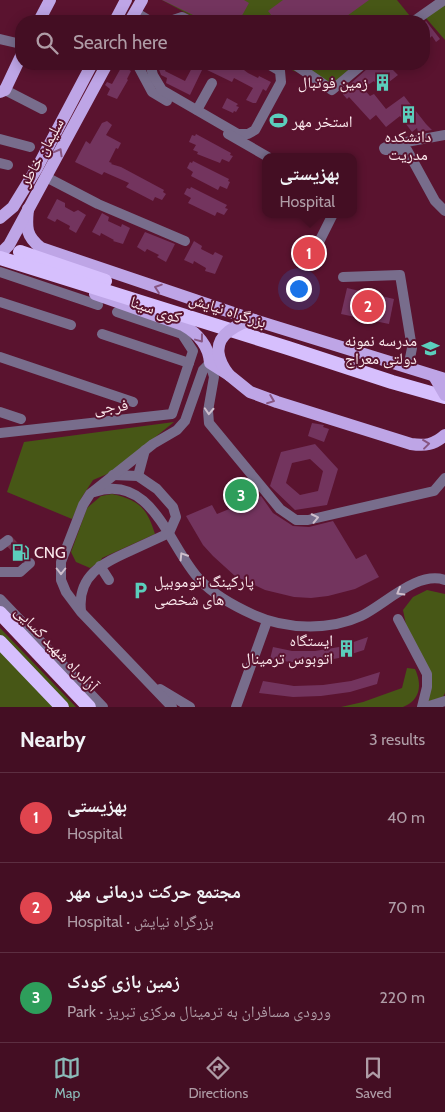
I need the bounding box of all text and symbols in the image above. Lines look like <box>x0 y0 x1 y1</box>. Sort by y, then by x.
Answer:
search box <box>15 15 430 70</box>
icon: search <box>33 29 61 57</box>
text: Search here <box>73 31 167 54</box>
building icon: زمین فوتبال <box>372 72 392 92</box>
place label: زمین فوتبال <box>298 73 368 93</box>
building icon: دانشکده مدریت <box>398 104 418 124</box>
sports icon: استخر مهر <box>268 111 288 131</box>
place label: استخر مهر <box>291 112 353 131</box>
street label: سلیمان خاطر <box>14 115 69 191</box>
place label: دانشکده مدریت <box>385 127 431 164</box>
one-way arrow <box>53 148 63 157</box>
popup <box>262 153 357 218</box>
text: بهزیستی <box>280 162 339 185</box>
text: Hospital <box>280 192 335 211</box>
pin: 1 <box>293 234 325 272</box>
your location <box>286 276 312 302</box>
one-way arrow <box>154 283 163 293</box>
pin: 2 <box>352 287 384 325</box>
street label: بزرگراه نیایش <box>187 289 269 333</box>
street label: کوی سینا <box>128 292 184 328</box>
place label: مدرسه نمونه دولتی معراج <box>344 331 417 369</box>
one-way arrow <box>194 334 203 343</box>
school or university icon: مدرسه نمونه دولتی معراج <box>421 339 441 359</box>
one-way arrow <box>266 394 275 404</box>
street label: فرجی <box>93 395 129 419</box>
one-way arrow <box>203 407 214 415</box>
one-way arrow <box>423 439 431 450</box>
pin: 3 <box>225 476 257 514</box>
one-way arrow <box>311 513 320 524</box>
fuel station icon: CNG <box>10 542 30 562</box>
place label: CNG <box>34 543 66 562</box>
one-way arrow <box>179 552 189 561</box>
one-way arrow <box>56 568 66 575</box>
place label: پارکینگ اتوموبیل های شخصی <box>154 572 254 610</box>
parking icon: پارکینگ اتوموبیل های شخصی <box>130 580 150 600</box>
one-way arrow <box>396 585 405 595</box>
street label: آزادراه شهید کسایی <box>10 602 103 697</box>
place label: ایستگاه اتوبوس ترمینال <box>241 631 333 669</box>
building icon: ایستگاه اتوبوس ترمینال <box>337 639 357 659</box>
text: Nearby <box>20 727 86 752</box>
text: 3 results <box>369 730 425 749</box>
text: بهزیستی <box>67 794 127 817</box>
text: 1 <box>33 808 39 827</box>
text: 40 m <box>387 808 425 827</box>
text: Hospital <box>67 824 123 843</box>
text: مجتمع حرکت درمانی مهر <box>67 880 241 903</box>
text: 2 <box>32 898 40 917</box>
text: 70 m <box>388 898 425 917</box>
text: Hospital · بزرگراه نیایش <box>67 912 214 931</box>
text: زمین بازی کودک <box>67 970 180 993</box>
text: 3 <box>32 988 40 1007</box>
text: 220 m <box>379 988 425 1007</box>
text: Park · ورودی مسافران به ترمینال مرکزی تبریز <box>67 1002 331 1021</box>
tab: Map <box>53 1054 81 1102</box>
tab: Directions <box>188 1054 248 1102</box>
tab: Saved <box>355 1054 392 1102</box>

